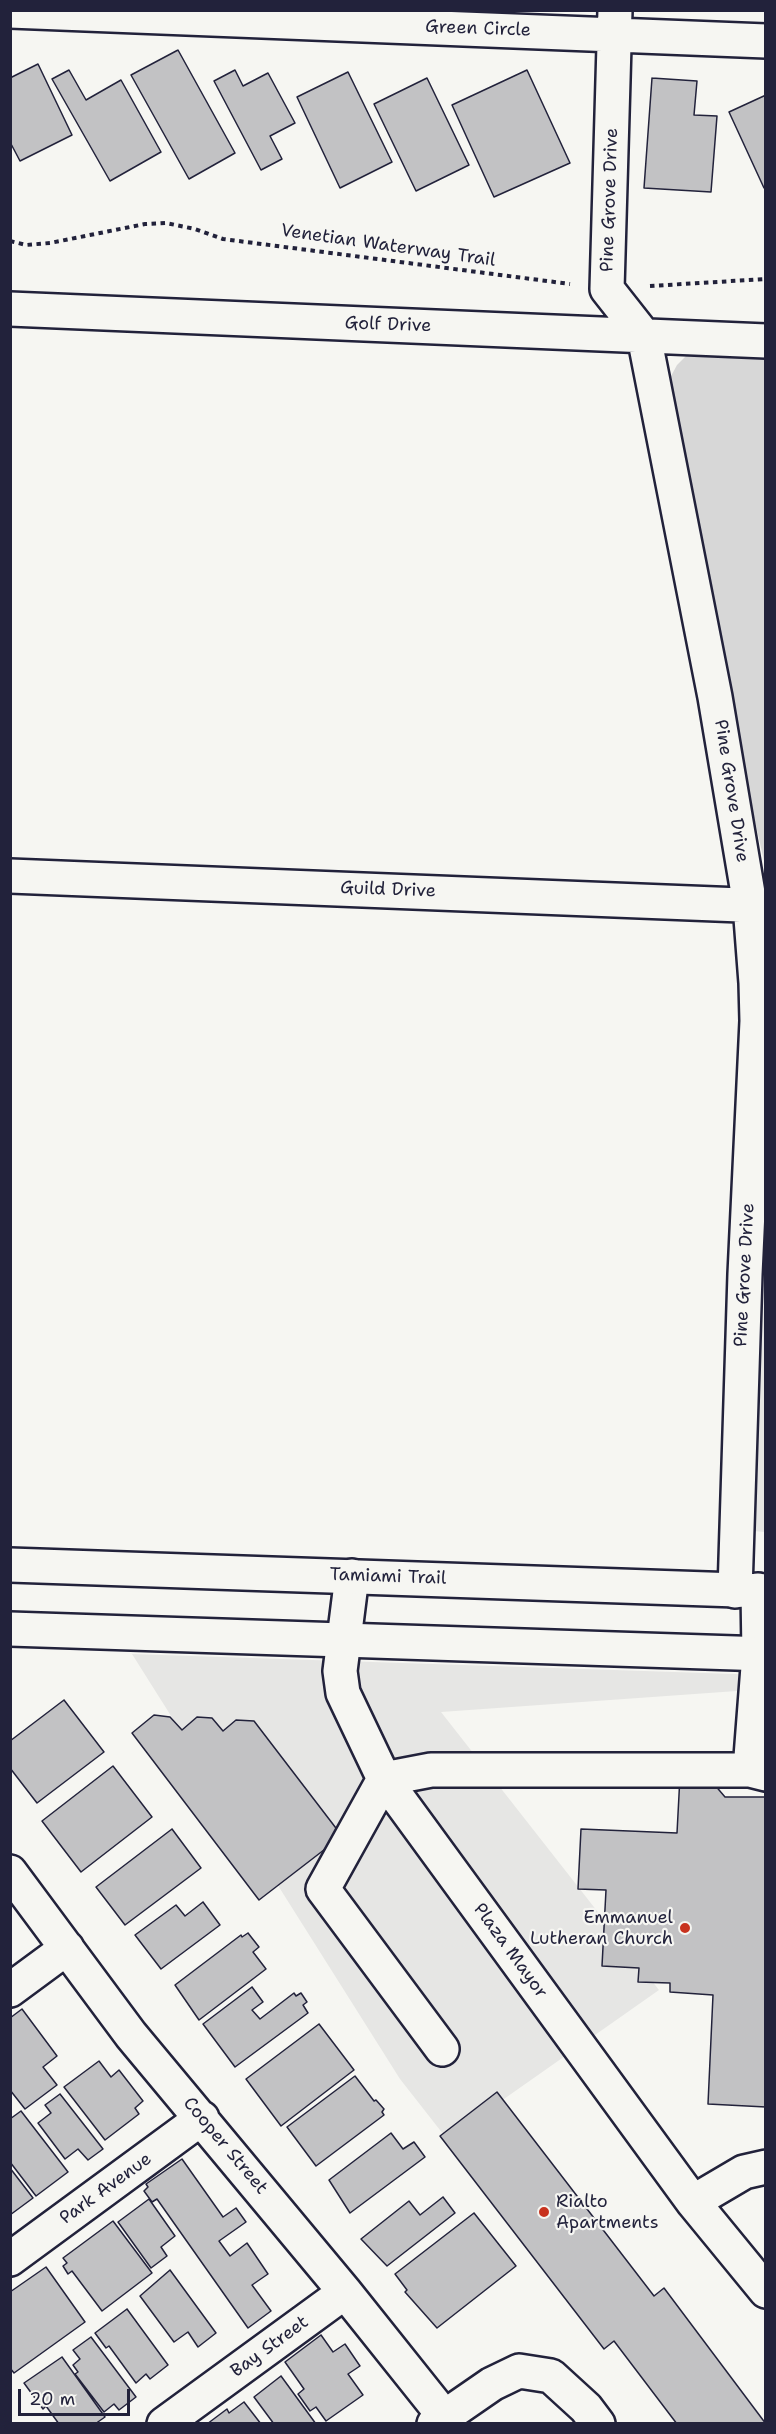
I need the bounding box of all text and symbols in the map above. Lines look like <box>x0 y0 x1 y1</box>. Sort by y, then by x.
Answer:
street label: Green Circle <box>425 16 531 42</box>
street label: Pine Grove Drive <box>597 128 623 272</box>
street label: Venetian Waterway Trail <box>279 220 497 272</box>
street label: Golf Drive <box>344 313 432 337</box>
street label: Pine Grove Drive <box>709 718 753 864</box>
street label: Guild Drive <box>340 878 436 902</box>
street label: Pine Grove Drive <box>730 1202 760 1348</box>
street label: Tamiami Trail <box>329 1564 447 1590</box>
street label: Plaza Mayor <box>468 1899 552 2003</box>
place label: Emmanuel Lutheran Church <box>530 1907 673 1950</box>
marker: Emmanuel Lutheran Church <box>678 1921 692 1935</box>
street label: Cooper Street <box>178 2093 272 2199</box>
street label: Park Avenue <box>56 2148 156 2230</box>
place label: Rialto Apartments <box>556 2191 659 2234</box>
marker: Rialto Apartments <box>537 2205 551 2219</box>
street label: Bay Street <box>227 2312 313 2382</box>
scale bar <box>21 2377 134 2415</box>
text: 20 m <box>29 2387 75 2411</box>

